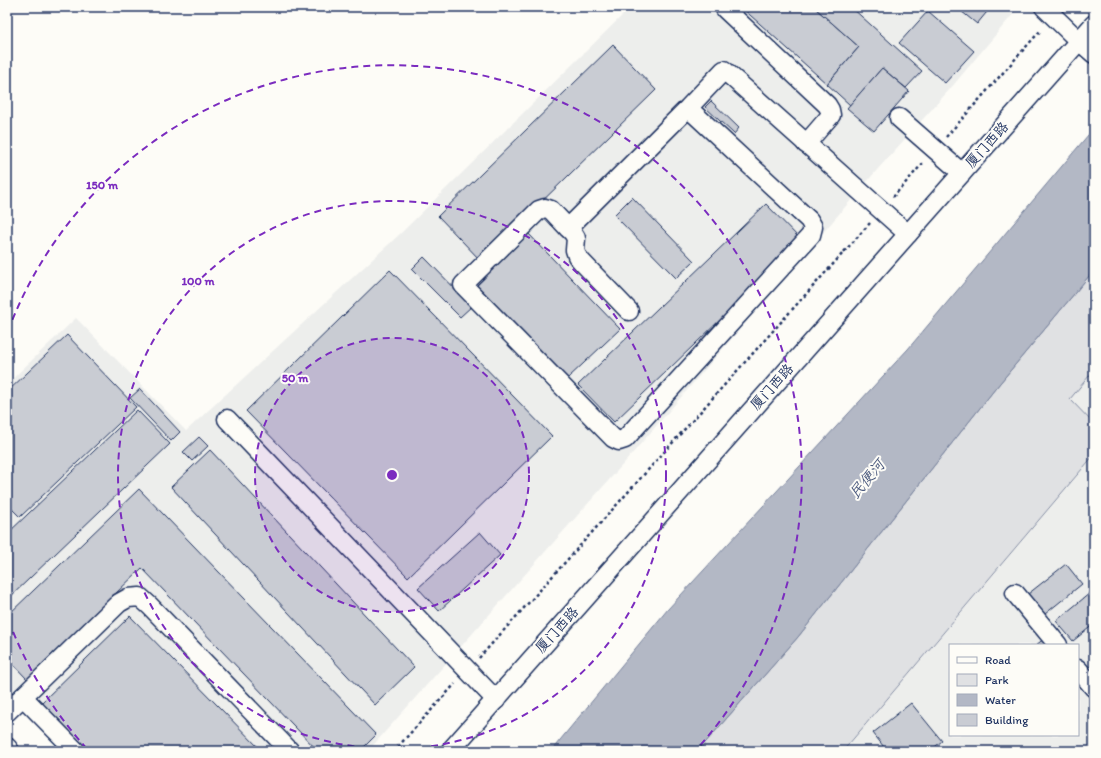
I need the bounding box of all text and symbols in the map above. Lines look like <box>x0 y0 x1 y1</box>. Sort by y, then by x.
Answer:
street label: 厦门西路 <box>962 119 1012 171</box>
text: 150 m <box>86 178 119 192</box>
text: 100 m <box>181 274 215 288</box>
street label: 厦门西路 <box>747 361 797 413</box>
text: 50 m <box>282 371 309 385</box>
water label: 民便河 <box>846 454 890 502</box>
centre of rings <box>385 468 399 482</box>
street label: 厦门西路 <box>532 604 582 656</box>
legend <box>949 644 1079 736</box>
text: Road <box>985 653 1011 667</box>
text: Park <box>985 673 1009 687</box>
text: Water <box>985 693 1016 707</box>
text: Building <box>985 713 1029 727</box>

